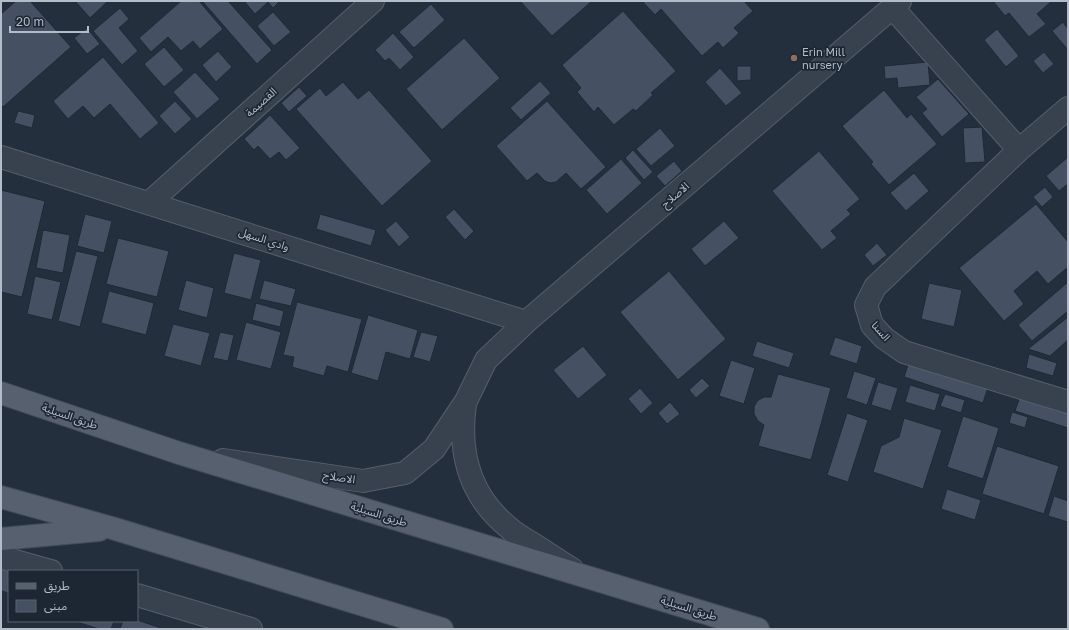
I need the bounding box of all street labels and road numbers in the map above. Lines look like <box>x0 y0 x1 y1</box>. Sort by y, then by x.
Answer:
street label: القصيمة <box>243 84 280 120</box>
street label: الاصلاح <box>658 179 693 212</box>
street label: وادي السهل <box>236 224 291 256</box>
street label: السنا <box>869 318 893 343</box>
street label: طريق السيلية <box>40 400 100 432</box>
street label: الاصلاح <box>322 468 356 487</box>
street label: طريق السيلية <box>349 499 409 529</box>
street label: طريق السيلية <box>659 593 719 623</box>

